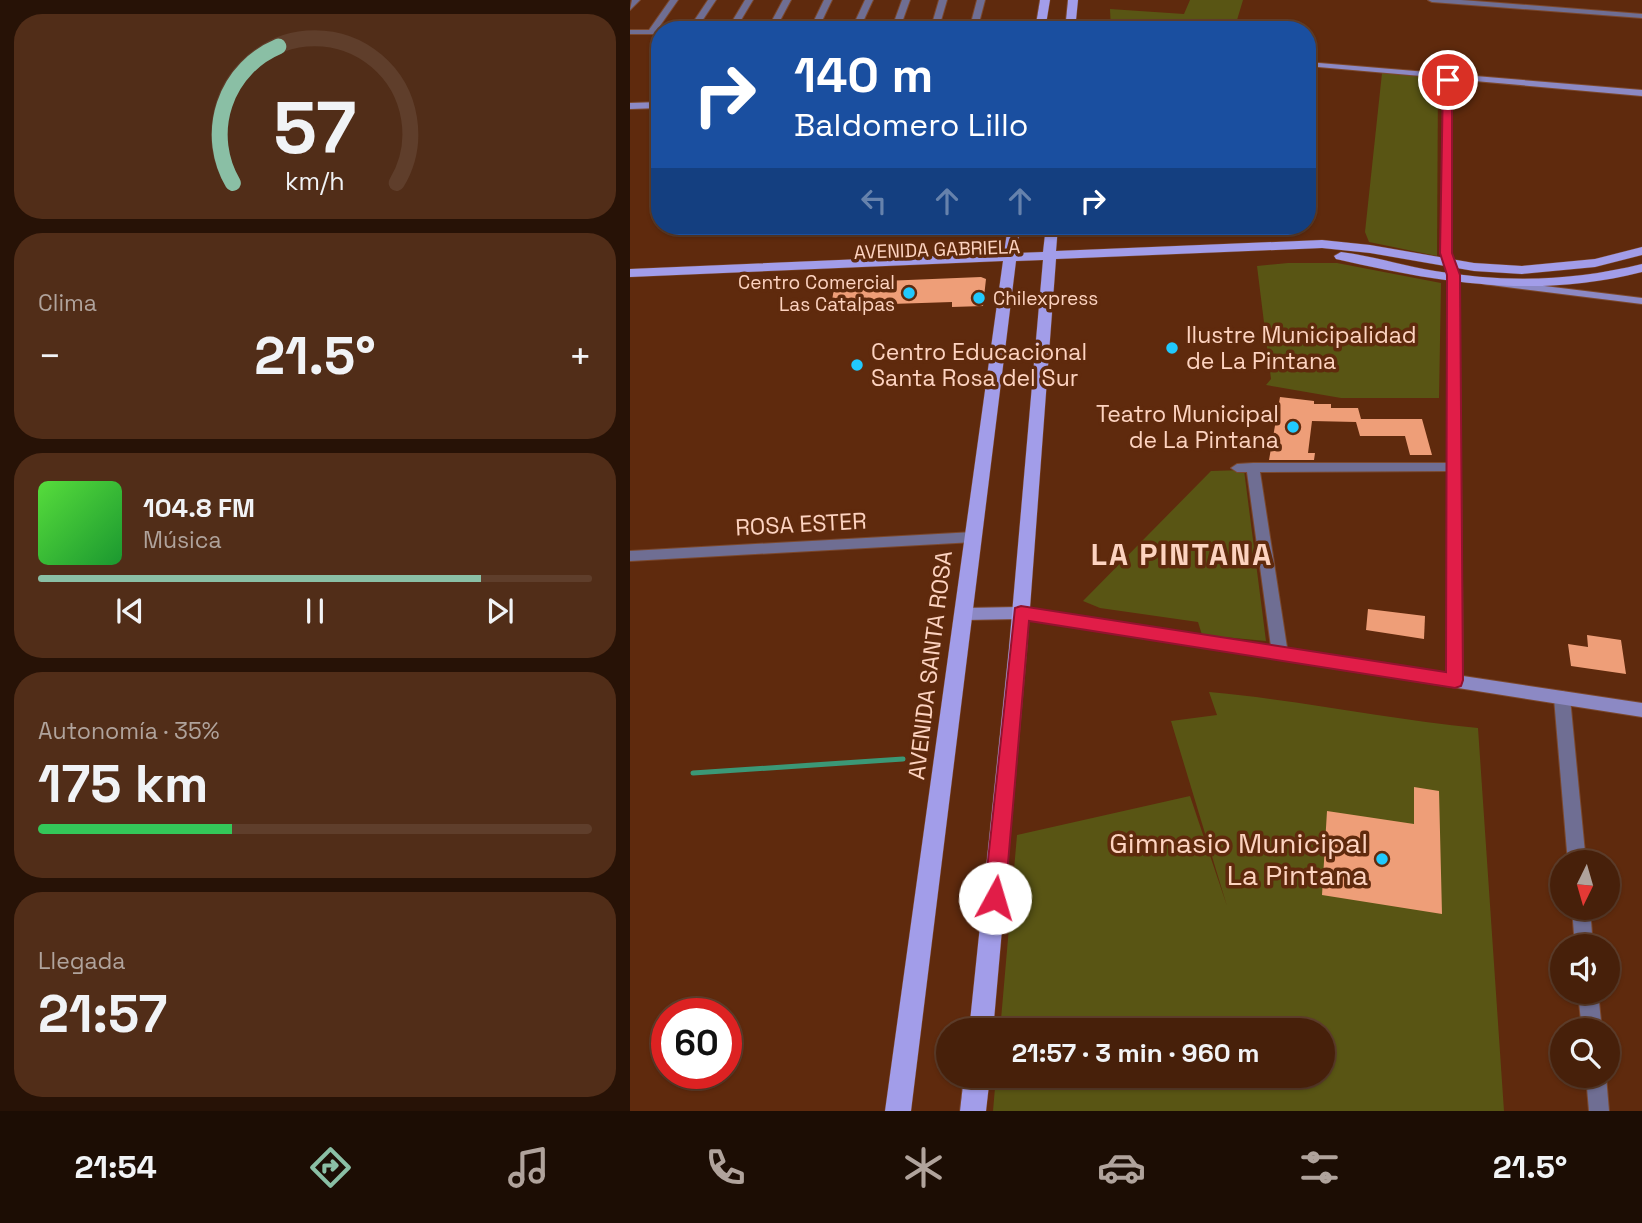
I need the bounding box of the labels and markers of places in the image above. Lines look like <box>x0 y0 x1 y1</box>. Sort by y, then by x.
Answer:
pin <box>1418 50 1478 110</box>
place label: Centro Comercial Las Catalpas <box>738 270 895 317</box>
marker: Centro Comercial Las Catalpas <box>901 285 917 301</box>
place label: Chilexpress <box>993 286 1098 311</box>
marker: Chilexpress <box>971 290 987 306</box>
place label: Ilustre Municipalidad de La Pintana <box>1186 320 1416 376</box>
place label: Centro Educacional Santa Rosa del Sur <box>871 337 1087 393</box>
marker: Ilustre Municipalidad de La Pintana <box>1164 340 1180 356</box>
marker: Centro Educacional Santa Rosa del Sur <box>849 357 865 373</box>
place label: Teatro Municipal de La Pintana <box>1096 399 1279 455</box>
marker: Teatro Municipal de La Pintana <box>1285 419 1301 435</box>
place label: Gimnasio Municipal La Pintana <box>1109 825 1368 893</box>
marker: Gimnasio Municipal La Pintana <box>1374 851 1390 867</box>

